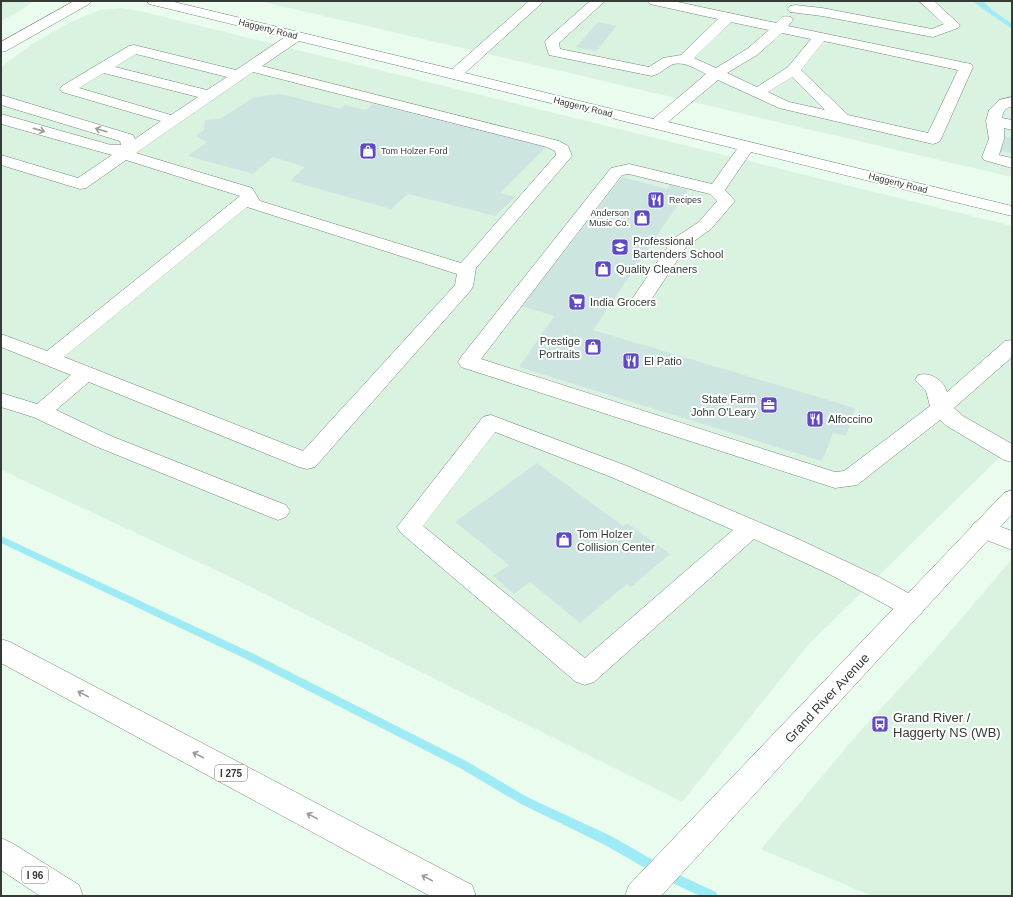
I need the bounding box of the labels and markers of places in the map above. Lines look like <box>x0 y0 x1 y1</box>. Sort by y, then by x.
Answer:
shop icon: Tom Holzer Ford <box>358 141 378 161</box>
place label: Tom Holzer Ford <box>381 146 448 156</box>
restaurant icon: Recipes <box>646 190 666 210</box>
place label: Recipes <box>669 195 702 205</box>
place label: Anderson Music Co. <box>589 208 629 228</box>
shop icon: Anderson Music Co. <box>632 208 652 228</box>
place label: Professional Bartenders School <box>633 235 724 260</box>
school or university icon: Professional Bartenders School <box>610 237 630 257</box>
shop icon: Quality Cleaners <box>593 259 613 279</box>
place label: Quality Cleaners <box>616 263 698 275</box>
supermarket icon: India Grocers <box>567 292 587 312</box>
place label: India Grocers <box>590 296 657 308</box>
place label: Prestige Portraits <box>539 335 580 360</box>
shop icon: Prestige Portraits <box>583 337 603 357</box>
restaurant icon: El Patio <box>621 351 641 371</box>
place label: El Patio <box>644 355 682 367</box>
place label: State Farm John O'Leary <box>691 393 756 418</box>
office icon: State Farm John O'Leary <box>759 395 779 415</box>
restaurant icon: Alfoccino <box>805 409 825 429</box>
place label: Alfoccino <box>828 413 873 425</box>
place label: Tom Holzer Collision Center <box>577 528 655 553</box>
shop icon: Tom Holzer Collision Center <box>554 530 574 550</box>
place label: Grand River / Haggerty NS (WB) <box>893 710 1001 740</box>
bus stop icon: Grand River / Haggerty NS (WB) <box>870 714 890 734</box>

